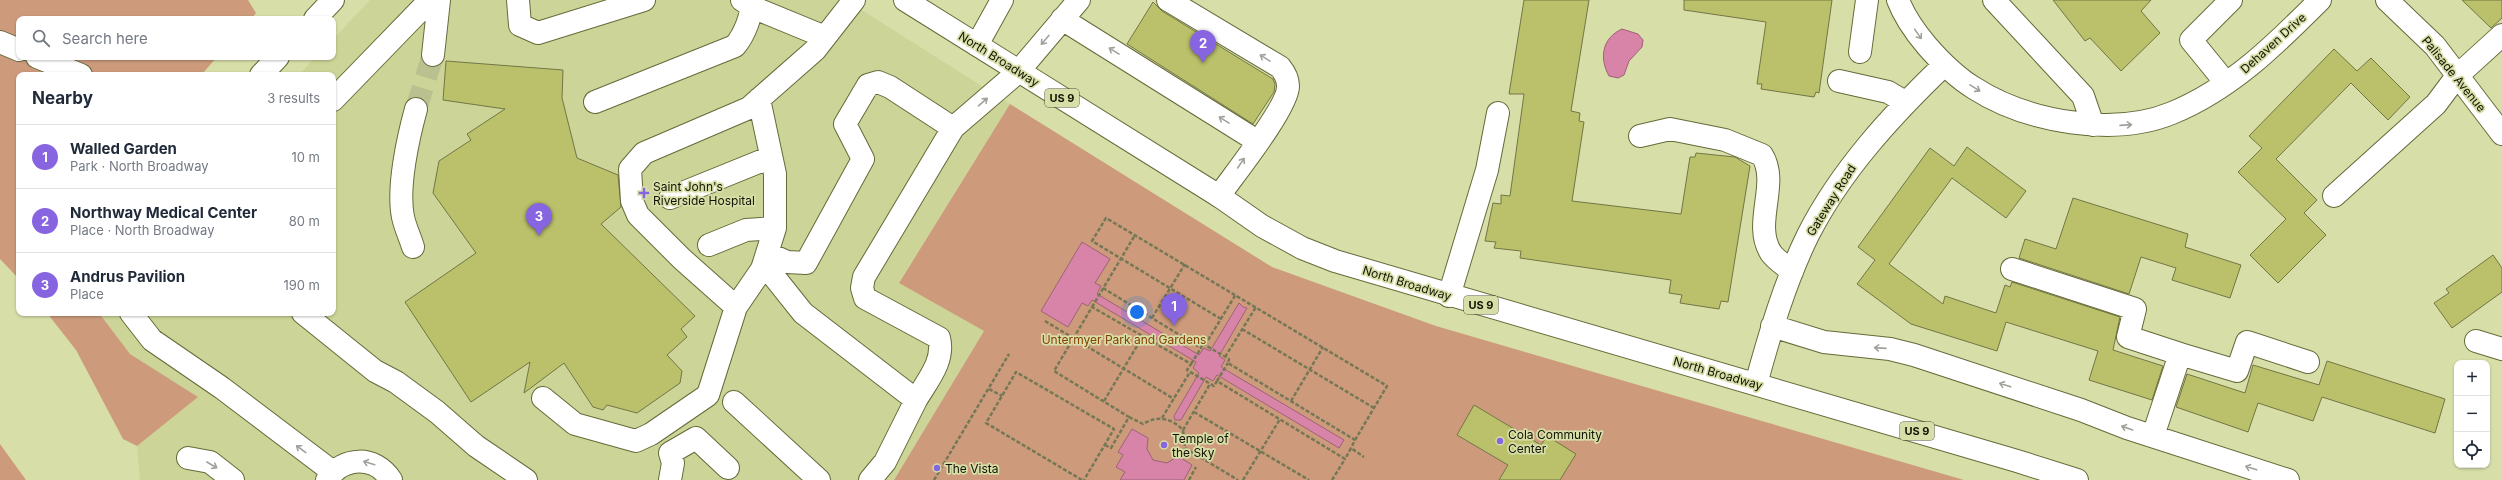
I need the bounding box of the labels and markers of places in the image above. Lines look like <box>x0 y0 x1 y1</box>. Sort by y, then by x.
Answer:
pin: 2 <box>1190 30 1216 63</box>
place label: Saint John's Riverside Hospital <box>653 179 755 208</box>
marker: Saint John's Riverside Hospital <box>638 187 650 199</box>
pin: 3 <box>526 203 552 236</box>
pin: 1 <box>1161 293 1187 326</box>
place label: Cola Community Center <box>1508 427 1602 456</box>
place label: Temple of the Sky <box>1172 431 1229 460</box>
marker: Cola Community Center <box>1495 436 1505 446</box>
marker: Temple of the Sky <box>1159 440 1169 450</box>
place label: The Vista <box>945 461 998 476</box>
marker: The Vista <box>932 463 942 473</box>

